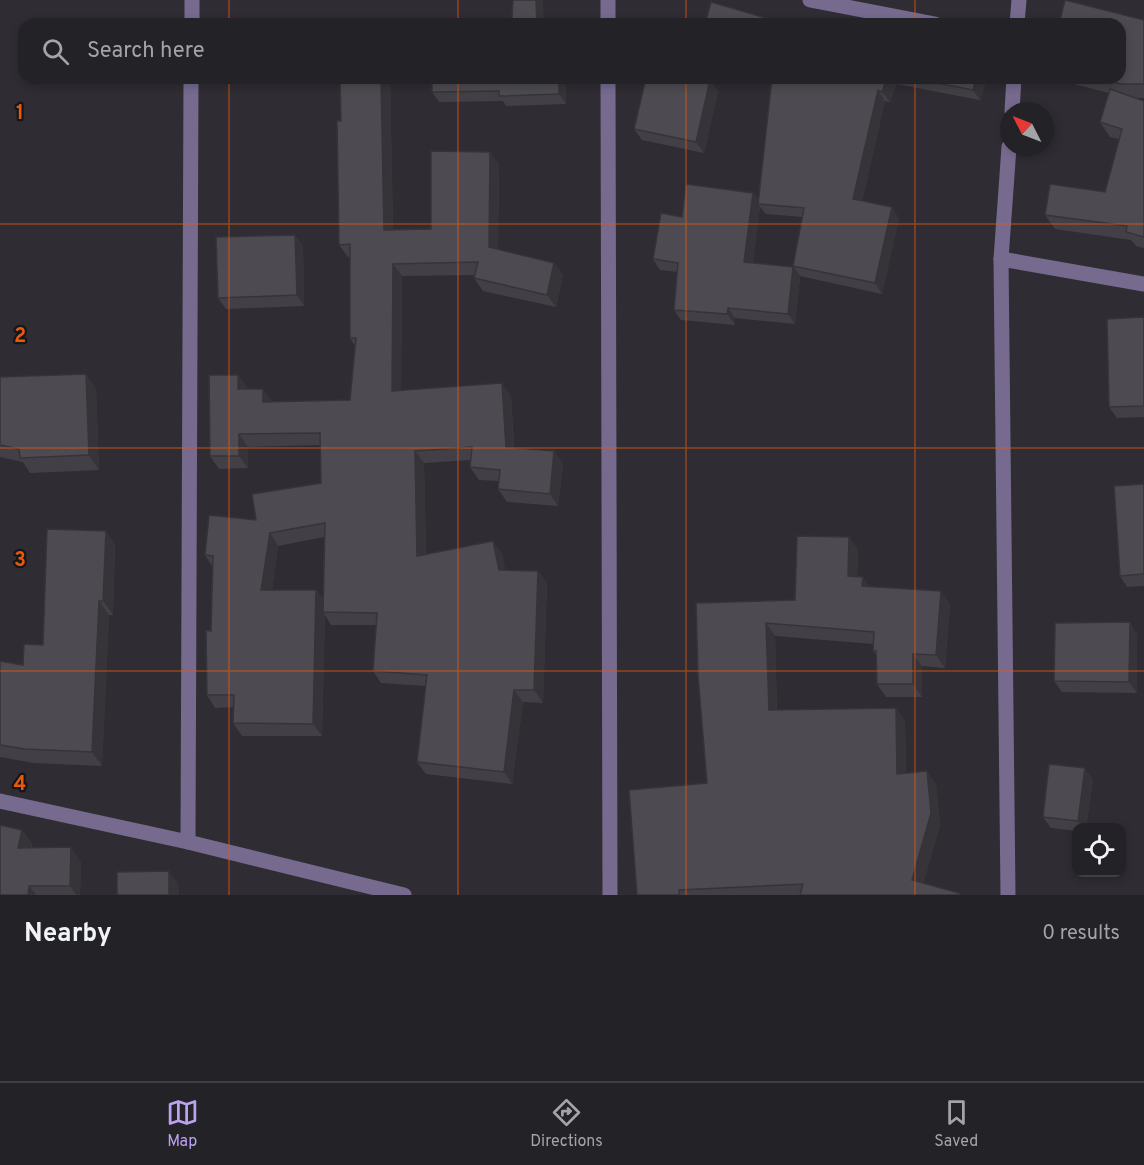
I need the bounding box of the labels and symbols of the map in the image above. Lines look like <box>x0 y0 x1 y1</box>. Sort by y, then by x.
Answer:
text: 1 <box>16 101 24 127</box>
north arrow <box>1000 102 1054 156</box>
text: 2 <box>14 324 26 350</box>
text: 3 <box>14 548 26 574</box>
text: 4 <box>14 772 26 798</box>

